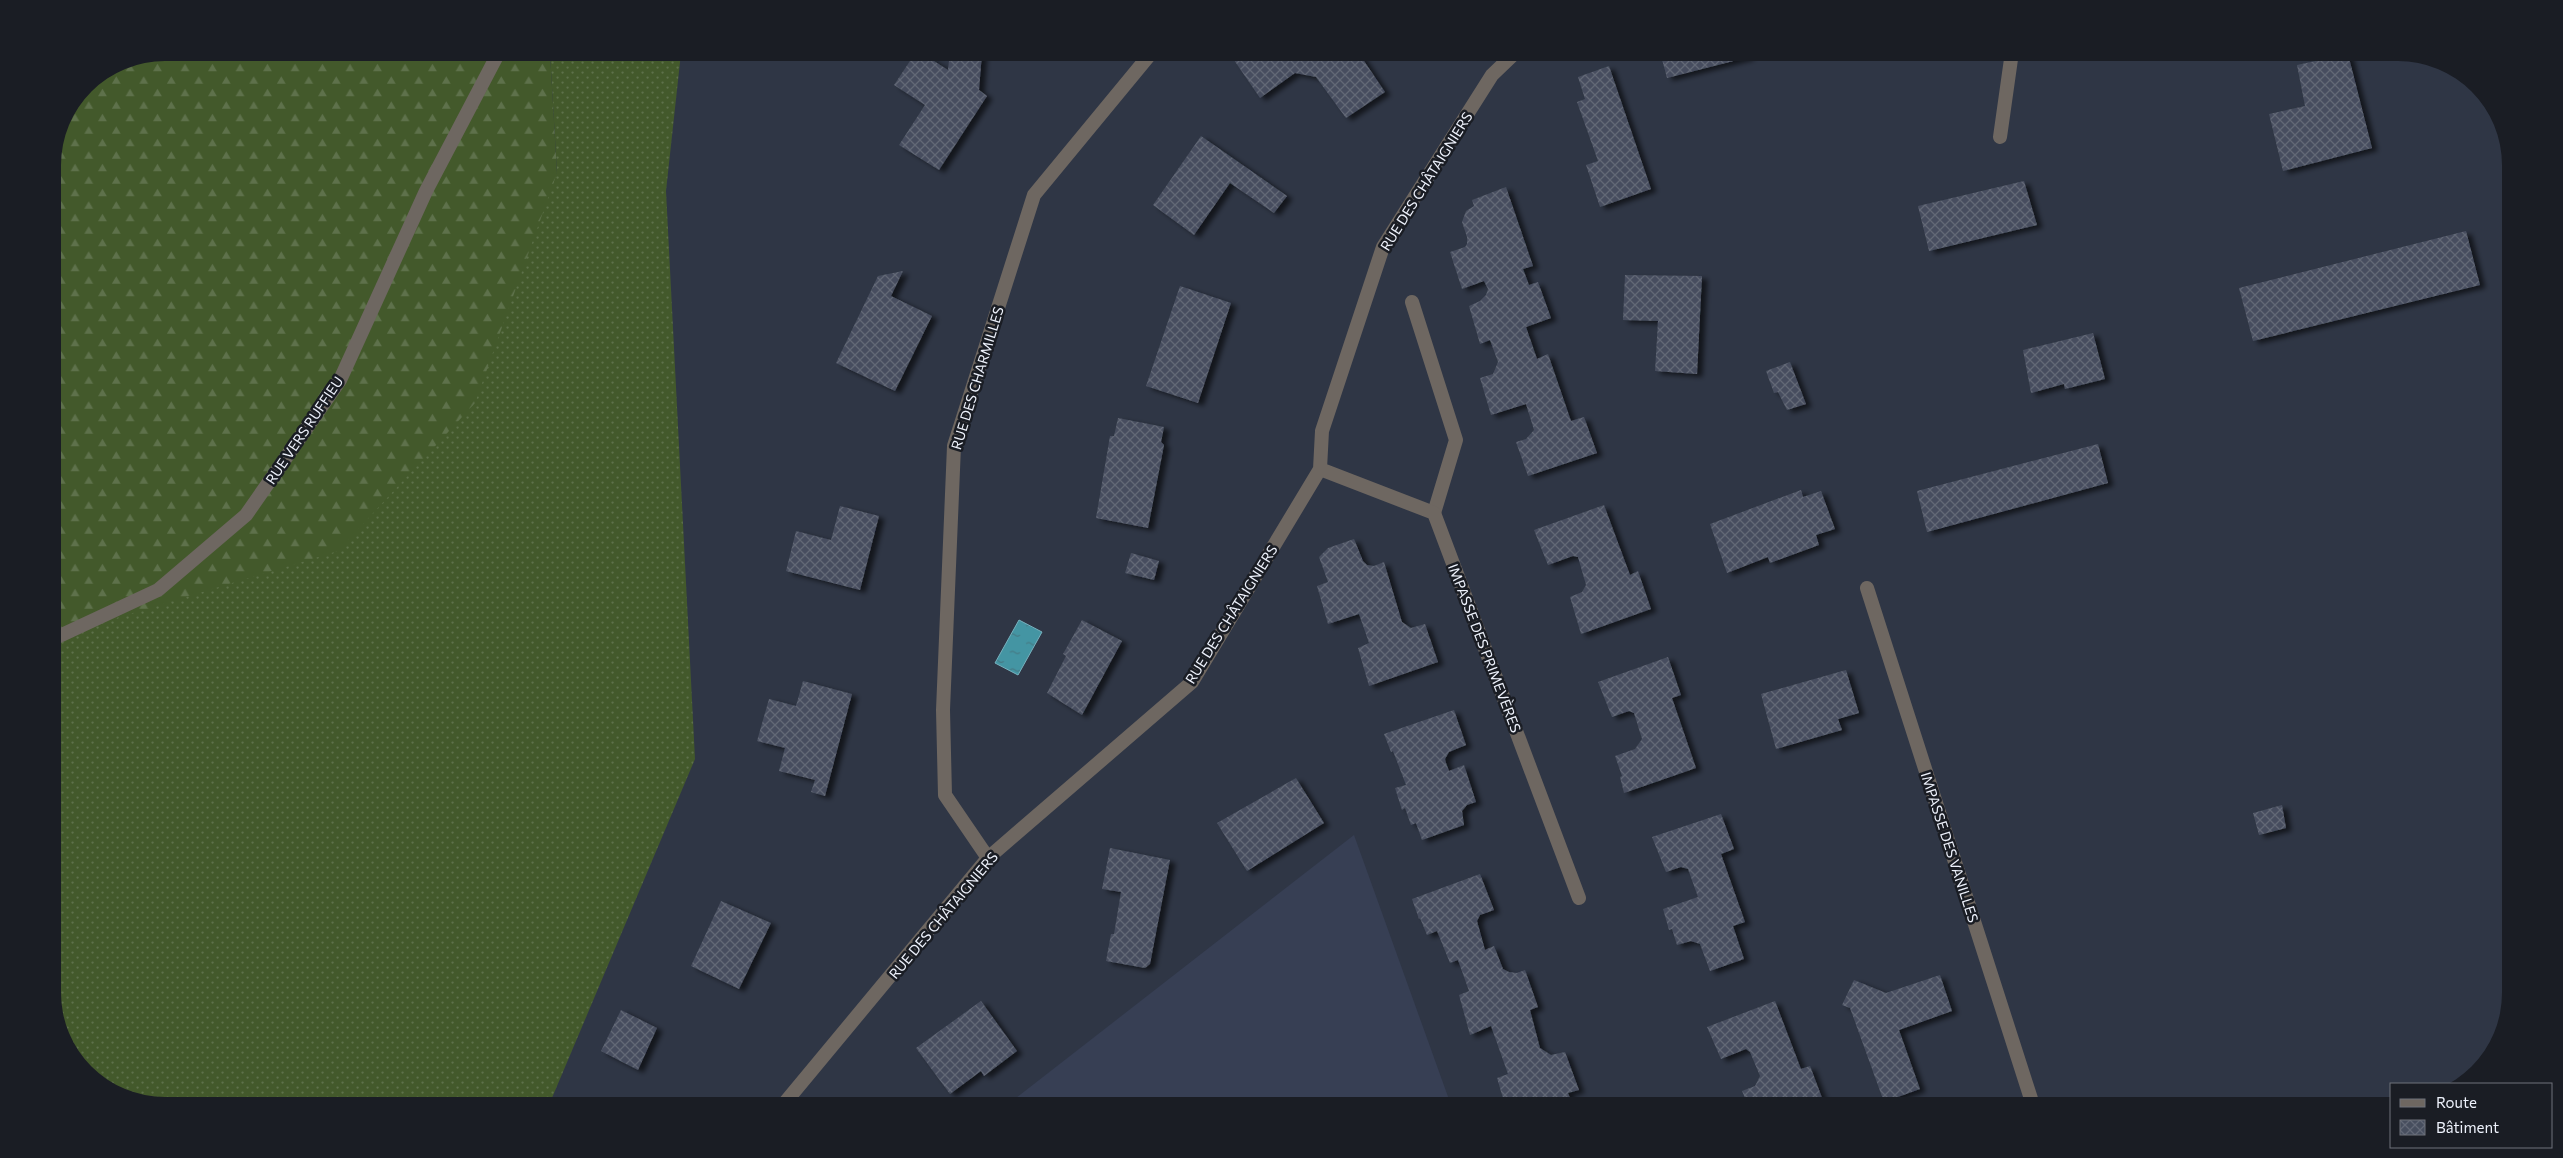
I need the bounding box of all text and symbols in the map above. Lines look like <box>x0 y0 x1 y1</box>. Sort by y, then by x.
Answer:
street label: RUE DES CHÂTAIGNIERS <box>1376 109 1476 253</box>
street label: RUE DES CHARMILLES <box>947 304 1007 452</box>
street label: RUE VERS RUFFIEU <box>262 373 346 487</box>
street label: RUE DES CHÂTAIGNIERS <box>1181 542 1281 686</box>
street label: IMPASSE DES PRIMEVÈRES <box>1445 561 1525 735</box>
street label: IMPASSE DES VANILLES <box>1918 770 1982 924</box>
street label: RUE DES CHÂTAIGNIERS <box>885 848 1001 982</box>
legend <box>2390 1083 2553 1148</box>
text: Route <box>2436 1093 2477 1111</box>
text: Bâtiment <box>2436 1118 2499 1136</box>

